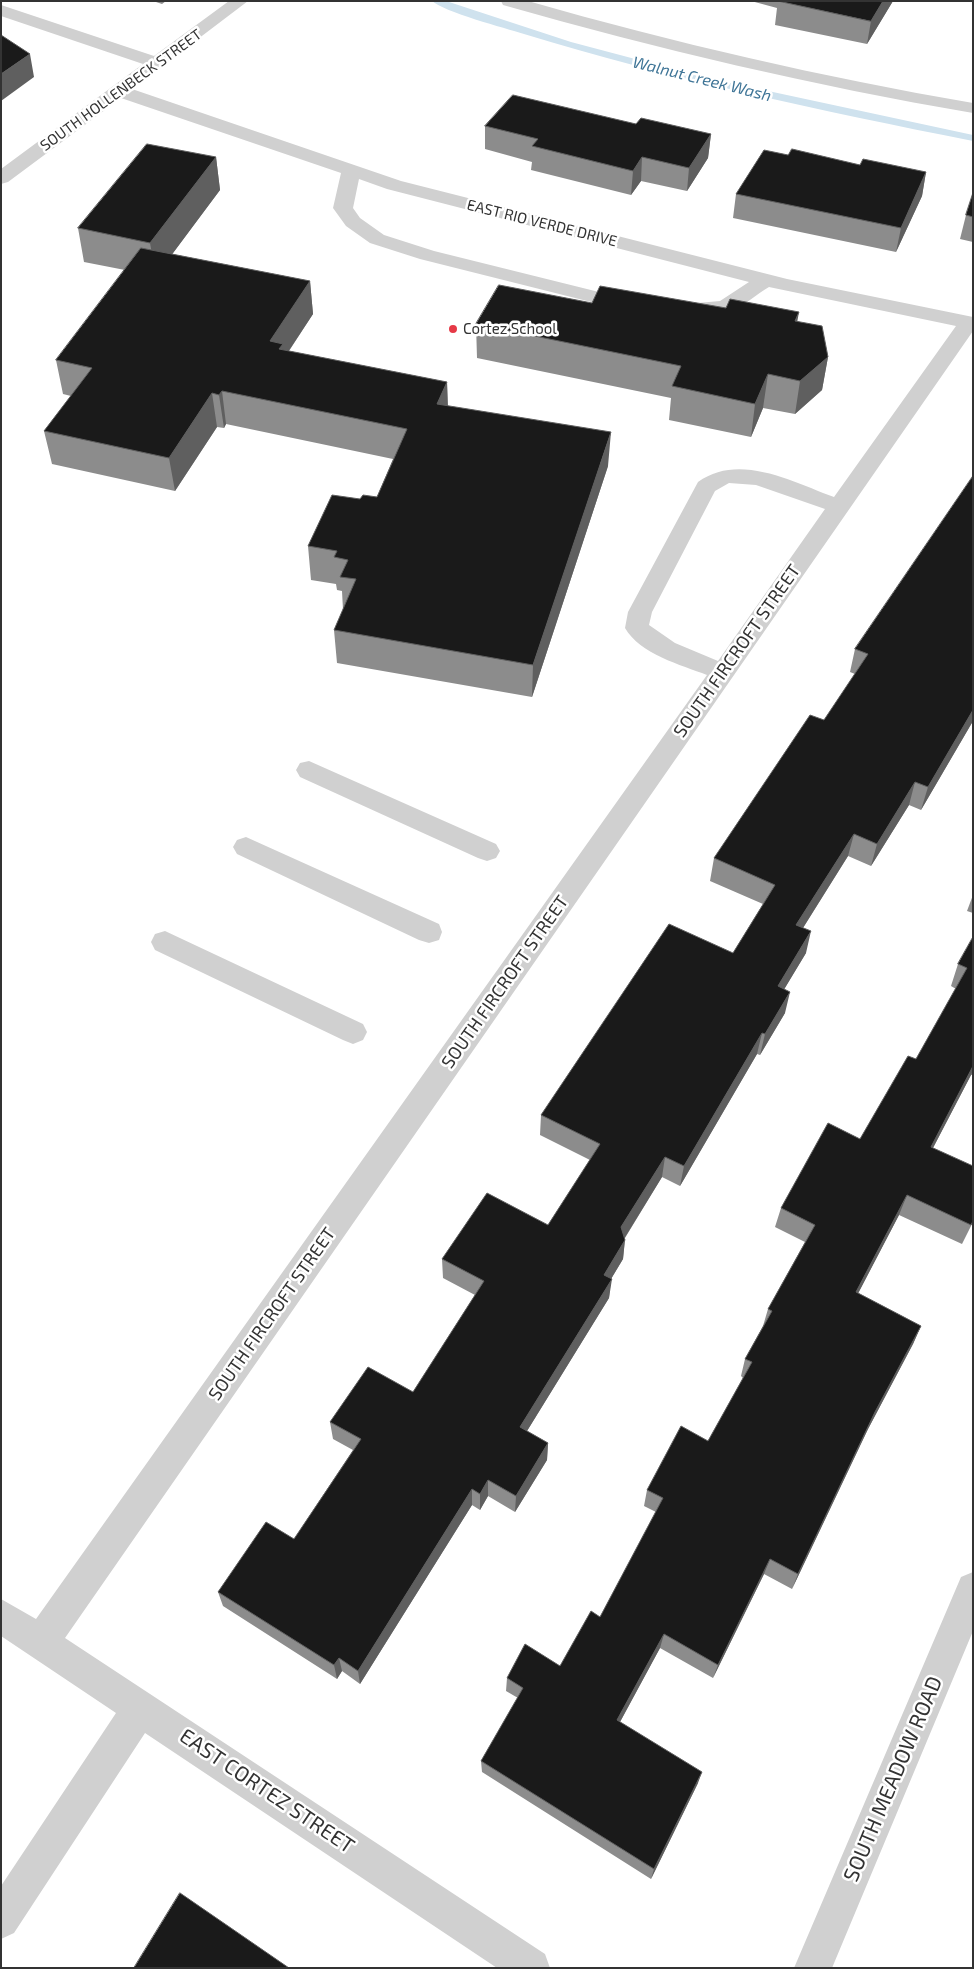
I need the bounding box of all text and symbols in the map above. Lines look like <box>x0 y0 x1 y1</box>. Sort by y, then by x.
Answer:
street label: SOUTH HOLLENBECK STREET <box>37 25 205 155</box>
water label: Walnut Creek Wash <box>631 52 773 106</box>
street label: EAST RIO VERDE DRIVE <box>465 196 619 250</box>
place label: Cortez School <box>463 320 557 338</box>
marker: Cortez School <box>447 323 459 335</box>
street label: SOUTH FIRCROFT STREET <box>669 560 805 742</box>
street label: SOUTH FIRCROFT STREET <box>437 891 573 1073</box>
street label: SOUTH FIRCROFT STREET <box>204 1223 340 1405</box>
street label: SOUTH MEADOW ROAD <box>838 1673 948 1885</box>
street label: EAST CORTEZ STREET <box>175 1723 359 1859</box>

